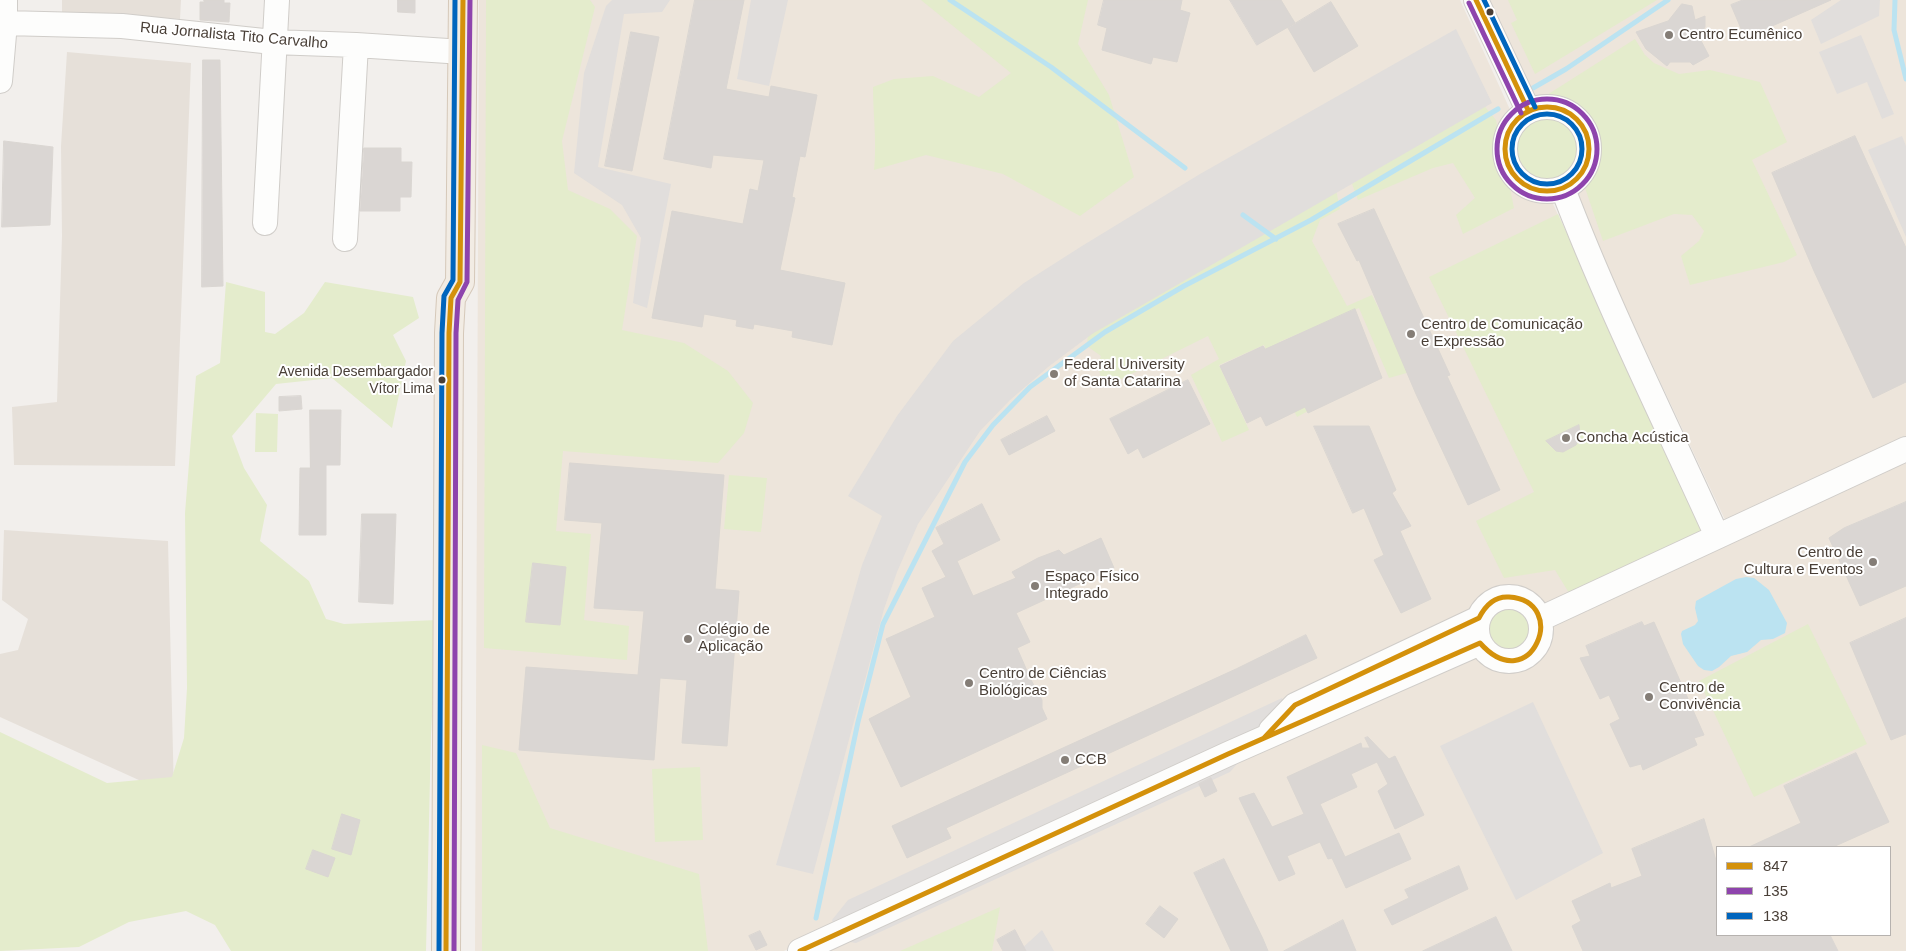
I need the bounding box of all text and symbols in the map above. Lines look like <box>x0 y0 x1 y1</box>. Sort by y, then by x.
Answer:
unlabelled marker <box>1485 7 1495 17</box>
street label: Rua Jornalista Tito Carvalho <box>139 19 329 53</box>
place label: Centro Ecumênico <box>1679 26 1802 44</box>
marker: Centro Ecumênico <box>1663 29 1675 41</box>
place label: Centro de Comunicação e Expressão <box>1421 316 1583 351</box>
marker: Centro de Comunicação e Expressão <box>1405 328 1417 340</box>
place label: Federal University of Santa Catarina <box>1064 356 1185 391</box>
place label: Avenida Desembargador Vítor Lima <box>278 364 433 397</box>
marker: Federal University of Santa Catarina <box>1048 368 1060 380</box>
marker: Avenida Desembargador Vítor Lima <box>437 375 447 385</box>
place label: Concha Acústica <box>1576 429 1689 447</box>
marker: Concha Acústica <box>1560 432 1572 444</box>
place label: Centro de Cultura e Eventos <box>1744 544 1863 579</box>
marker: Centro de Cultura e Eventos <box>1867 556 1879 568</box>
place label: Espaço Físico Integrado <box>1045 568 1139 603</box>
marker: Espaço Físico Integrado <box>1029 580 1041 592</box>
place label: Colégio de Aplicação <box>698 621 770 656</box>
marker: Colégio de Aplicação <box>682 633 694 645</box>
place label: Centro de Ciências Biológicas <box>979 665 1107 700</box>
marker: Centro de Ciências Biológicas <box>963 677 975 689</box>
place label: Centro de Convivência <box>1659 679 1741 714</box>
marker: Centro de Convivência <box>1643 691 1655 703</box>
place label: CCB <box>1075 751 1107 769</box>
marker: CCB <box>1059 754 1071 766</box>
legend <box>1716 846 1891 936</box>
text: 847 <box>1763 857 1788 874</box>
text: 135 <box>1763 882 1788 899</box>
text: 138 <box>1763 907 1788 924</box>

